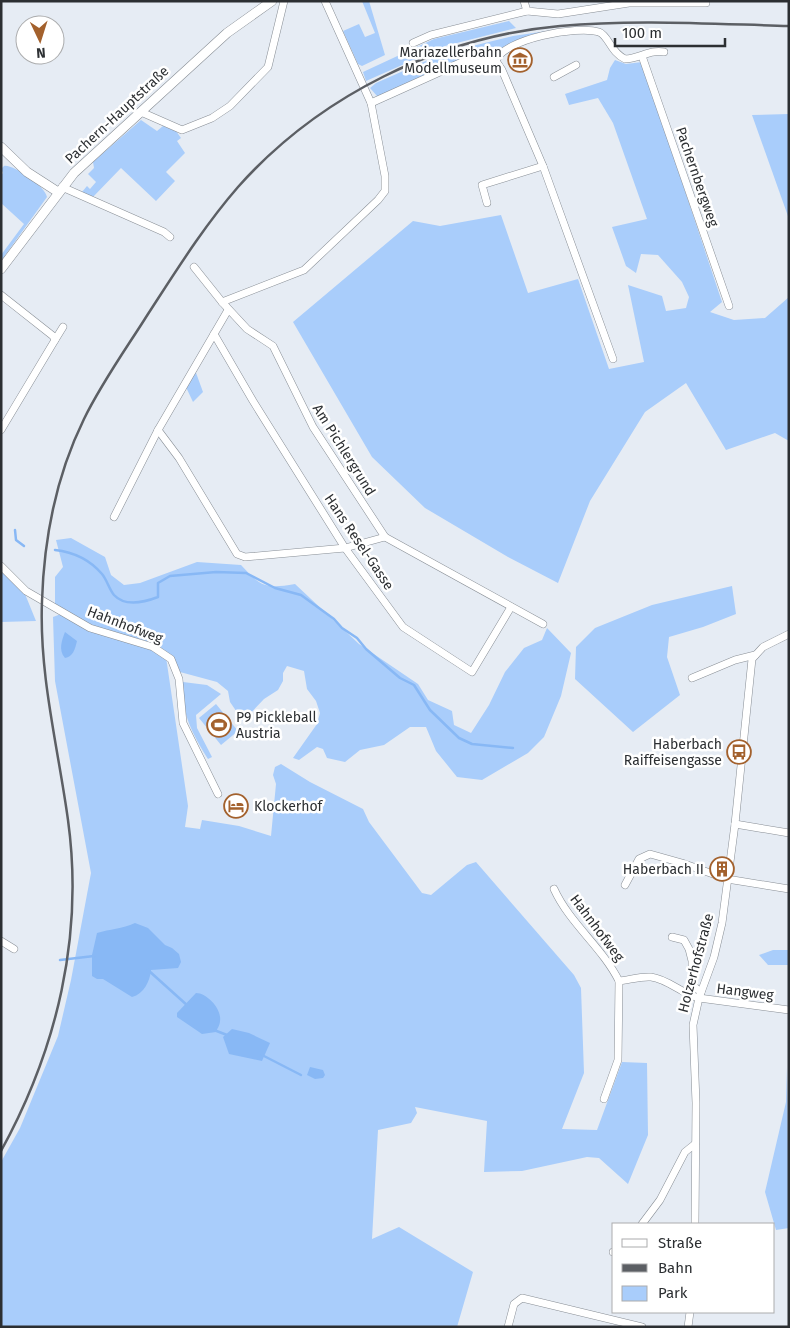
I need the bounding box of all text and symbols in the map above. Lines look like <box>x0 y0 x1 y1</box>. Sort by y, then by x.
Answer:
north arrow <box>15 15 65 65</box>
scale bar <box>615 15 725 47</box>
text: 100 m <box>622 24 662 42</box>
text: N <box>36 44 46 61</box>
place label: Mariazellerbahn Modellmuseum <box>400 44 502 77</box>
museum icon: Mariazellerbahn Modellmuseum <box>507 47 533 73</box>
street label: Pachern-Hauptstraße <box>62 63 172 167</box>
street label: Pachernbergweg <box>672 125 722 230</box>
street label: Am Pichlergrund <box>309 401 379 499</box>
street label: Hans Resel-Gasse <box>321 491 397 593</box>
street label: Hahnhofweg <box>85 603 166 647</box>
place label: P9 Pickleball Austria <box>236 709 317 742</box>
sports icon: P9 Pickleball Austria <box>206 712 232 738</box>
place label: Haberbach Raiffeisengasse <box>624 736 722 769</box>
bus stop icon: Haberbach Raiffeisengasse <box>726 739 752 765</box>
hotel icon: Klockerhof <box>223 793 249 819</box>
place label: Klockerhof <box>254 798 324 815</box>
building icon: Haberbach II <box>709 856 735 882</box>
place label: Haberbach II <box>623 861 704 878</box>
street label: Hahnhofweg <box>566 891 628 965</box>
street label: Holzerhofstraße <box>675 912 717 1014</box>
street label: Hangweg <box>715 980 775 1004</box>
legend <box>612 1223 775 1313</box>
text: Straße <box>658 1234 702 1252</box>
text: Bahn <box>658 1259 693 1277</box>
text: Park <box>658 1284 688 1302</box>

